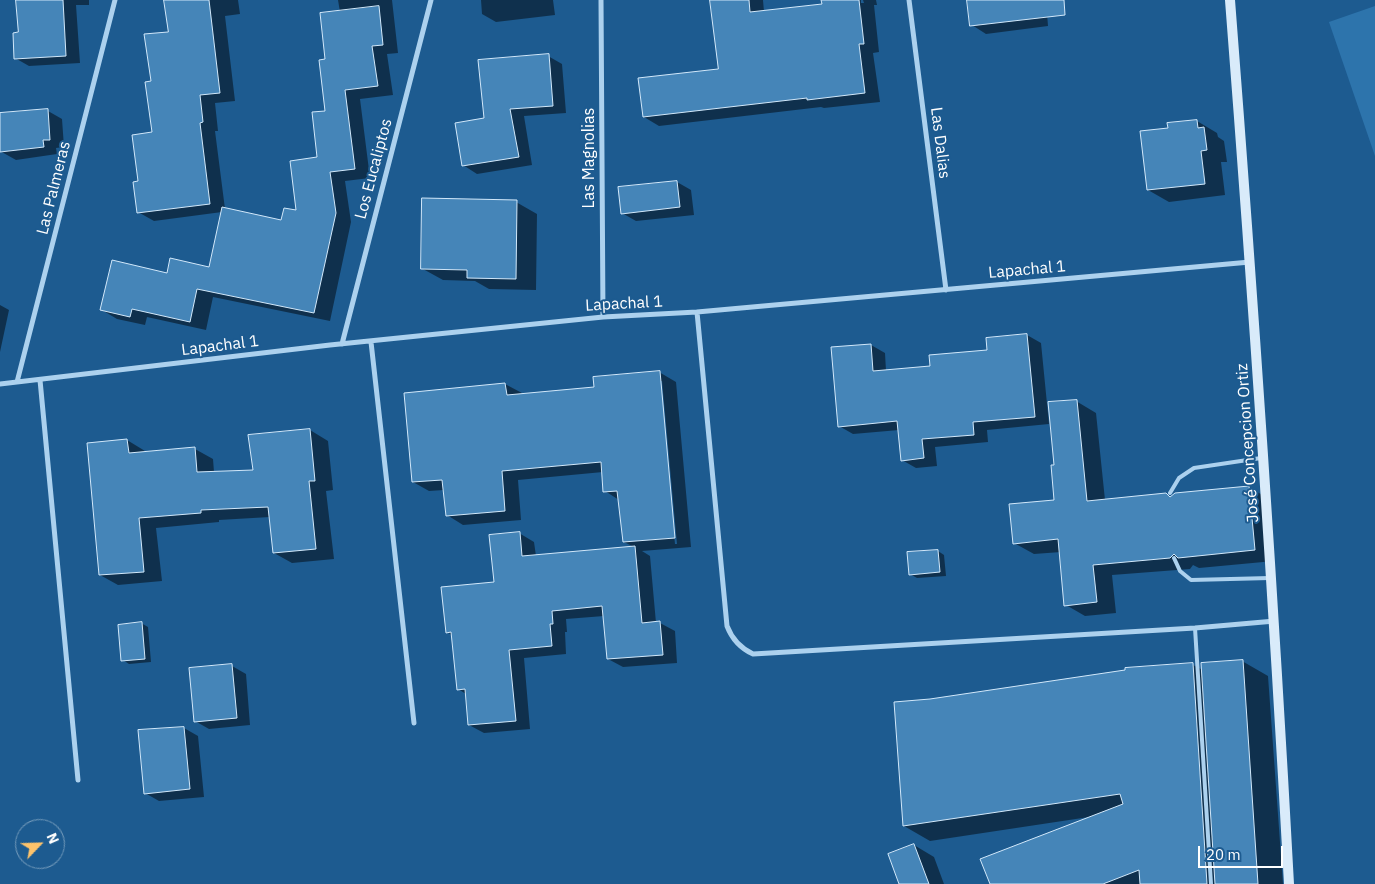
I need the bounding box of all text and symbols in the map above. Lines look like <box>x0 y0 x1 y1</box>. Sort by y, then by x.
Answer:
street label: Las Dalias <box>926 106 954 180</box>
street label: Las Magnolias <box>579 108 599 208</box>
street label: Los Eucaliptos <box>351 117 397 221</box>
street label: Las Palmeras <box>33 139 75 237</box>
street label: Lapachal 1 <box>987 257 1067 283</box>
street label: Lapachal 1 <box>585 292 663 316</box>
street label: Lapachal 1 <box>180 332 260 360</box>
street label: José Concepcion Ortiz <box>1233 363 1263 523</box>
north arrow <box>15 819 65 869</box>
text: N <box>43 830 63 847</box>
scale bar <box>1200 836 1285 868</box>
text: 20 m <box>1206 845 1241 864</box>

